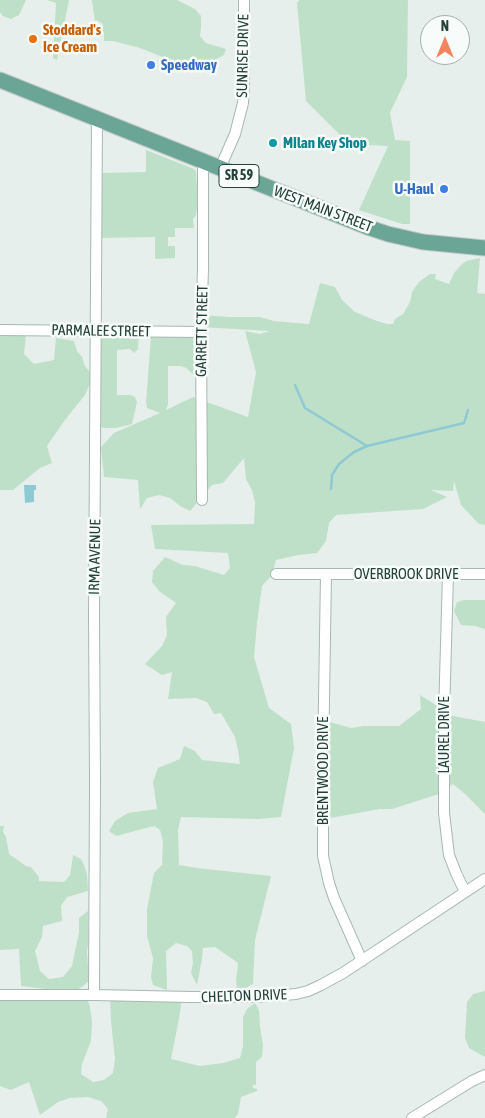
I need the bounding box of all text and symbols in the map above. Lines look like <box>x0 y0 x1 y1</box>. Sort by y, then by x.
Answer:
street label: SUNRISE DRIVE <box>233 14 253 98</box>
north arrow <box>420 15 470 65</box>
text: N <box>441 18 449 34</box>
place label: Stoddard's Ice Cream <box>43 21 101 56</box>
marker: Stoddard's Ice Cream <box>27 33 39 45</box>
place label: Speedway <box>161 56 217 74</box>
marker: Speedway <box>145 59 157 71</box>
place label: MIlan Key Shop <box>283 134 367 152</box>
marker: MIlan Key Shop <box>267 137 279 149</box>
road number: SR 59 <box>219 165 259 188</box>
place label: U-Haul <box>394 180 434 198</box>
street label: WEST MAIN STREET <box>271 182 375 236</box>
marker: U-Haul <box>438 183 450 195</box>
street label: GARRETT STREET <box>192 285 212 377</box>
street label: PARMALEE STREET <box>51 321 151 341</box>
street label: IRMA AVENUE <box>85 519 105 595</box>
street label: OVERBROOK DRIVE <box>354 565 458 583</box>
street label: LAUREL DRIVE <box>435 696 453 774</box>
street label: BRENTWOOD DRIVE <box>314 717 332 825</box>
street label: CHELTON DRIVE <box>201 986 287 1006</box>

